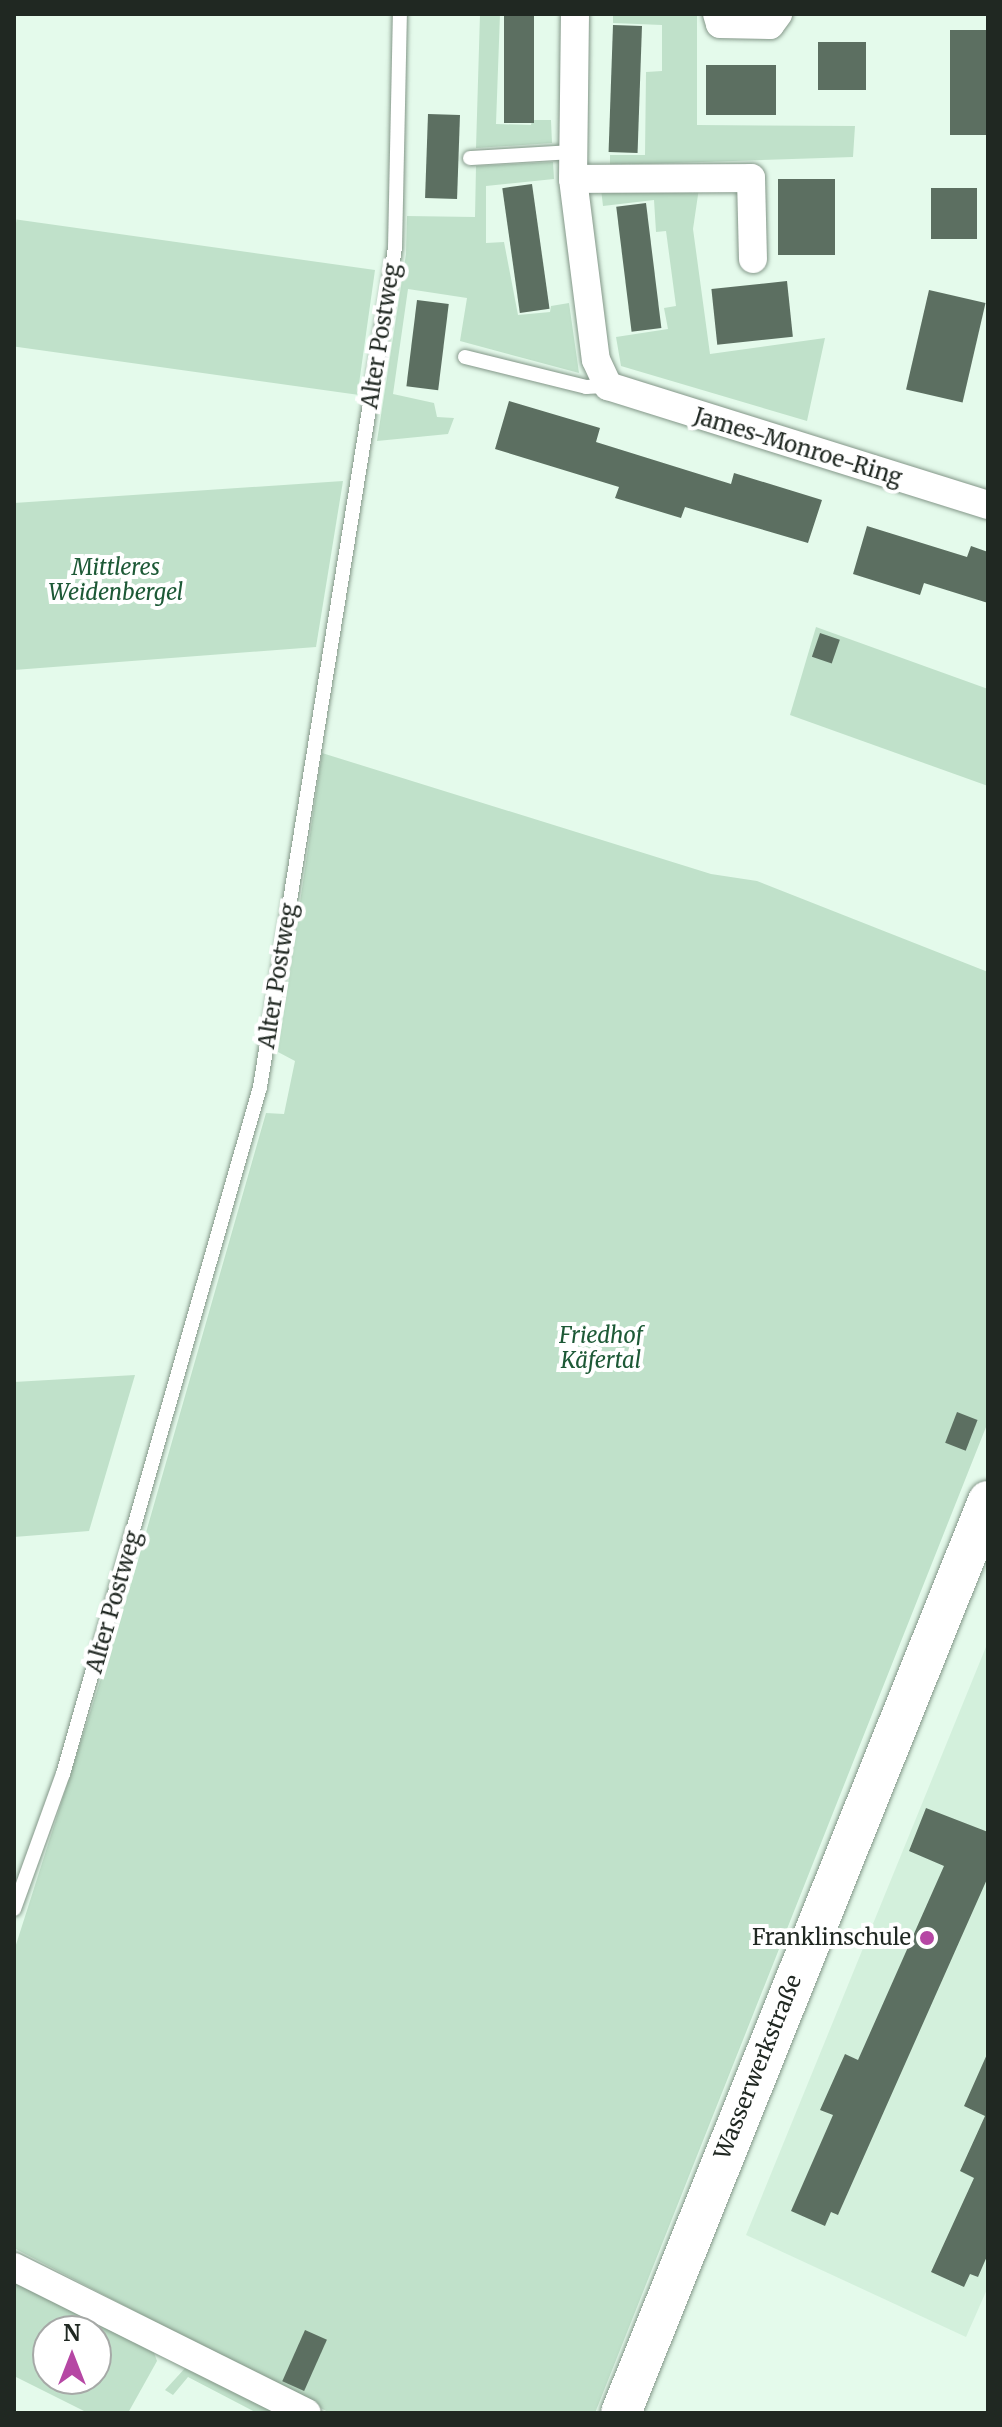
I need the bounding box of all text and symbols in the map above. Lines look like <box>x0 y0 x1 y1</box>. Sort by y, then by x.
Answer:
street label: Alter Postweg <box>356 261 406 411</box>
street label: James-Monroe-Ring <box>691 403 905 491</box>
park label: Mittleres Weidenbergel <box>49 554 183 606</box>
street label: Alter Postweg <box>253 901 303 1051</box>
park label: Friedhof Käfertal <box>559 1322 643 1374</box>
street label: Alter Postweg <box>81 1528 147 1676</box>
place label: Franklinschule <box>752 1925 911 1951</box>
marker: Franklinschule <box>918 1929 936 1947</box>
street label: Wasserwerkstraße <box>709 1971 807 2163</box>
north arrow <box>32 2315 112 2395</box>
text: N <box>63 2319 81 2347</box>

